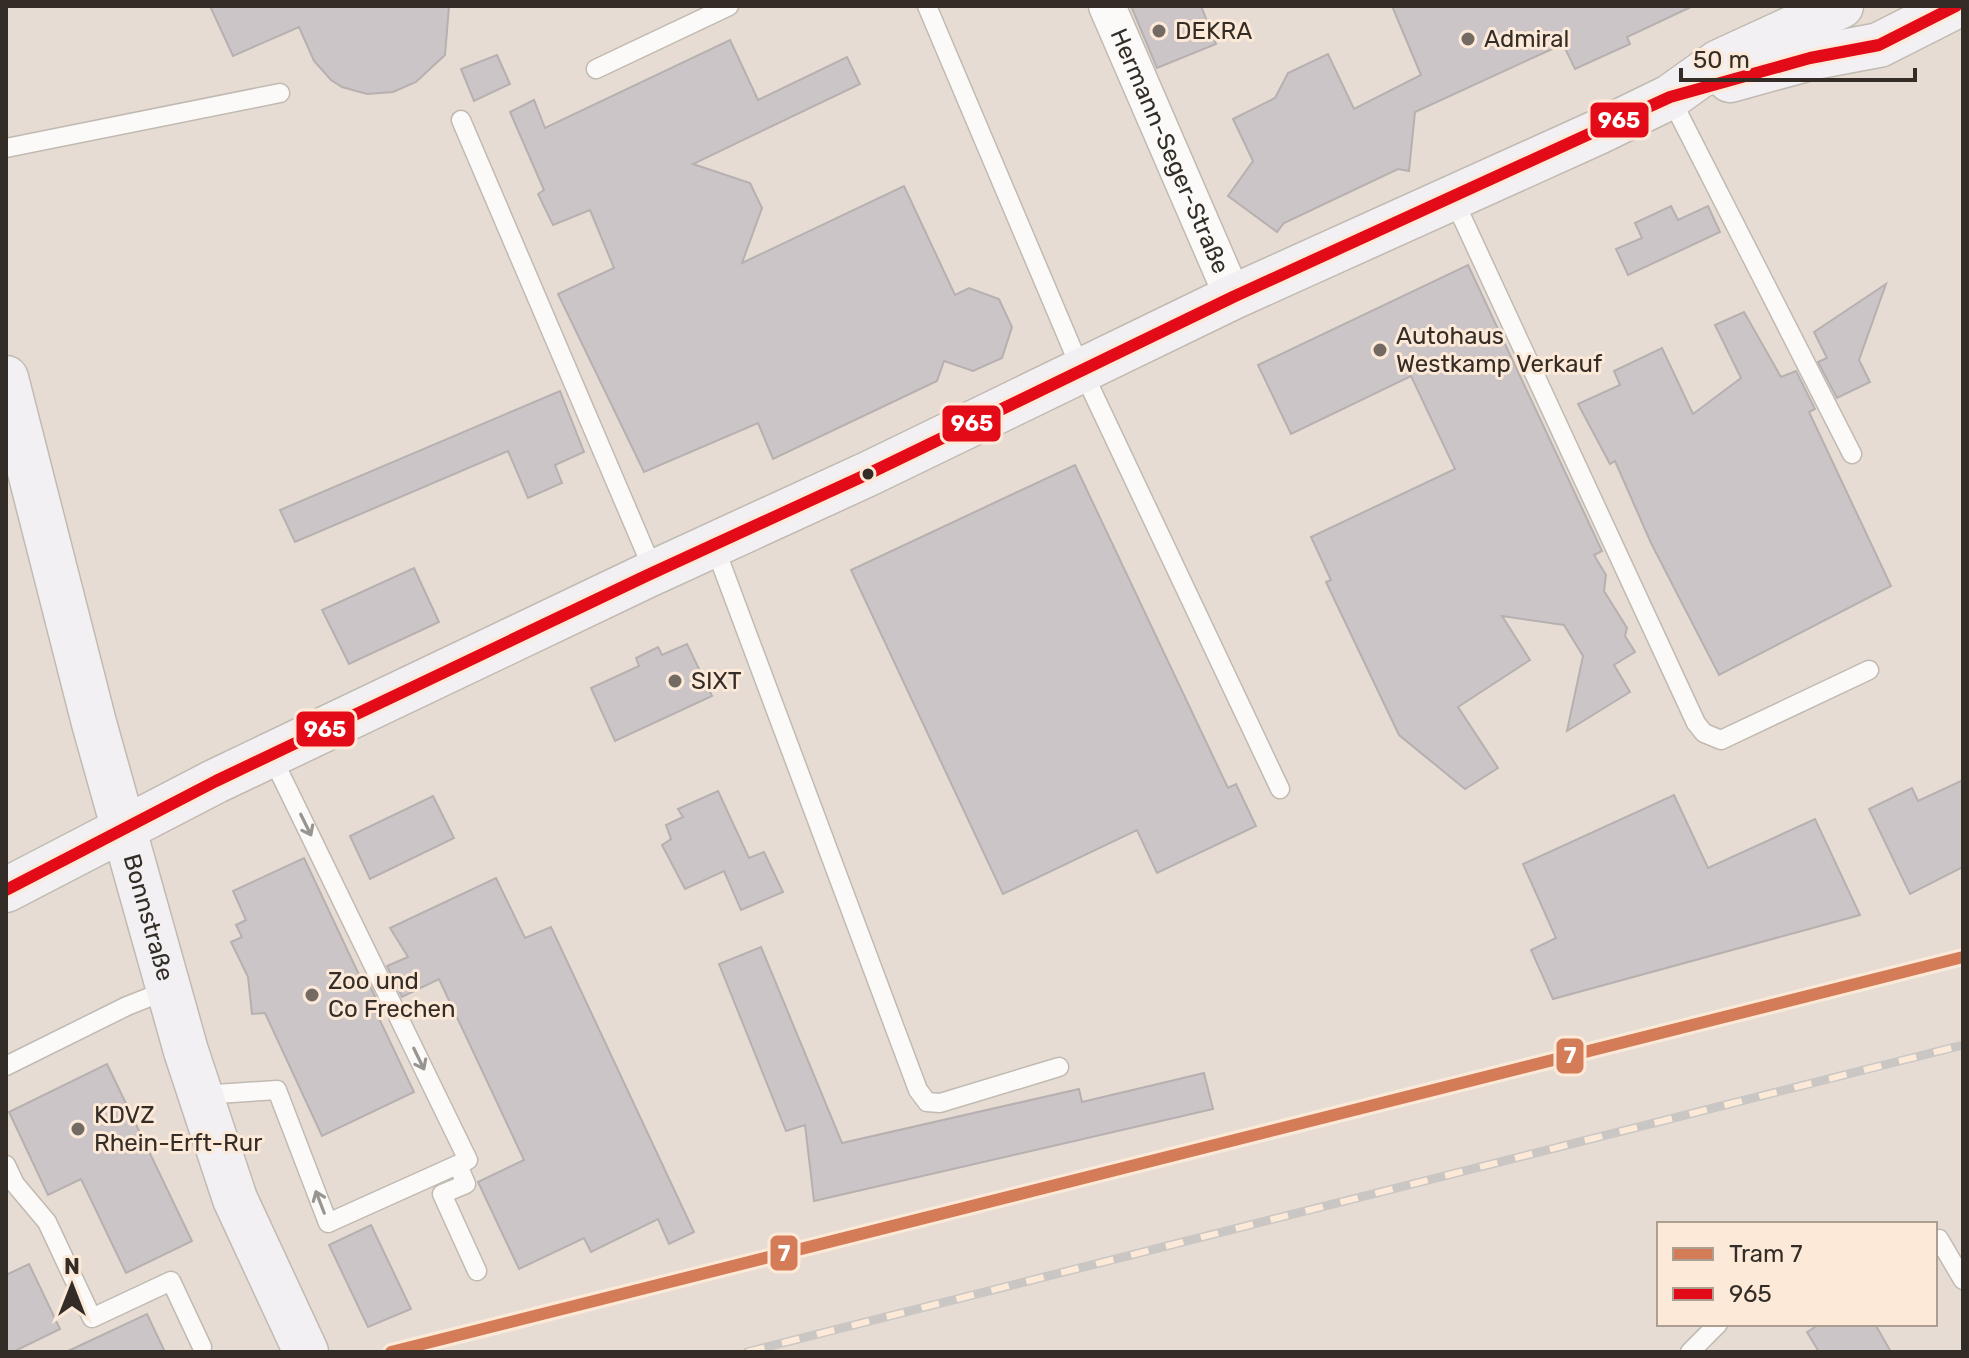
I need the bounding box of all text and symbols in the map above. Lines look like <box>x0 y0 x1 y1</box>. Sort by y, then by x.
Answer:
place label: DEKRA <box>1175 17 1252 45</box>
marker: DEKRA <box>1150 22 1168 40</box>
street label: Hermann-Seger-Straße <box>1104 24 1235 278</box>
place label: Admiral <box>1484 25 1569 53</box>
marker: Admiral <box>1459 30 1477 48</box>
scale bar <box>1681 32 1915 82</box>
text: 50 m <box>1693 46 1750 74</box>
line badge: 965 <box>1589 101 1650 139</box>
text: 965 <box>1598 107 1640 134</box>
place label: Autohaus Westkamp Verkauf <box>1396 322 1603 378</box>
marker: Autohaus Westkamp Verkauf <box>1371 341 1389 359</box>
line badge: 965 <box>941 404 1002 443</box>
text: 965 <box>951 410 993 437</box>
unlabelled marker <box>860 466 876 482</box>
place label: SIXT <box>691 667 742 695</box>
marker: SIXT <box>666 672 684 690</box>
line badge: 965 <box>295 710 356 748</box>
text: 965 <box>304 716 346 743</box>
one-way arrow <box>298 813 314 837</box>
street label: Bonnstraße <box>117 851 180 984</box>
place label: Zoo und Co Frechen <box>328 967 456 1023</box>
marker: Zoo und Co Frechen <box>303 986 321 1004</box>
line badge: 7 <box>1555 1037 1585 1075</box>
text: 7 <box>1564 1042 1577 1069</box>
one-way arrow <box>412 1047 427 1071</box>
place label: KDVZ Rhein-Erft-Rur <box>94 1101 262 1157</box>
marker: KDVZ Rhein-Erft-Rur <box>69 1120 87 1138</box>
one-way arrow <box>312 1190 326 1215</box>
legend <box>1657 1222 1937 1326</box>
line badge: 7 <box>769 1234 799 1272</box>
text: 7 <box>778 1240 791 1267</box>
text: Tram 7 <box>1729 1240 1803 1268</box>
north arrow <box>32 1246 112 1326</box>
text: N <box>64 1253 80 1280</box>
text: 965 <box>1729 1280 1772 1308</box>

